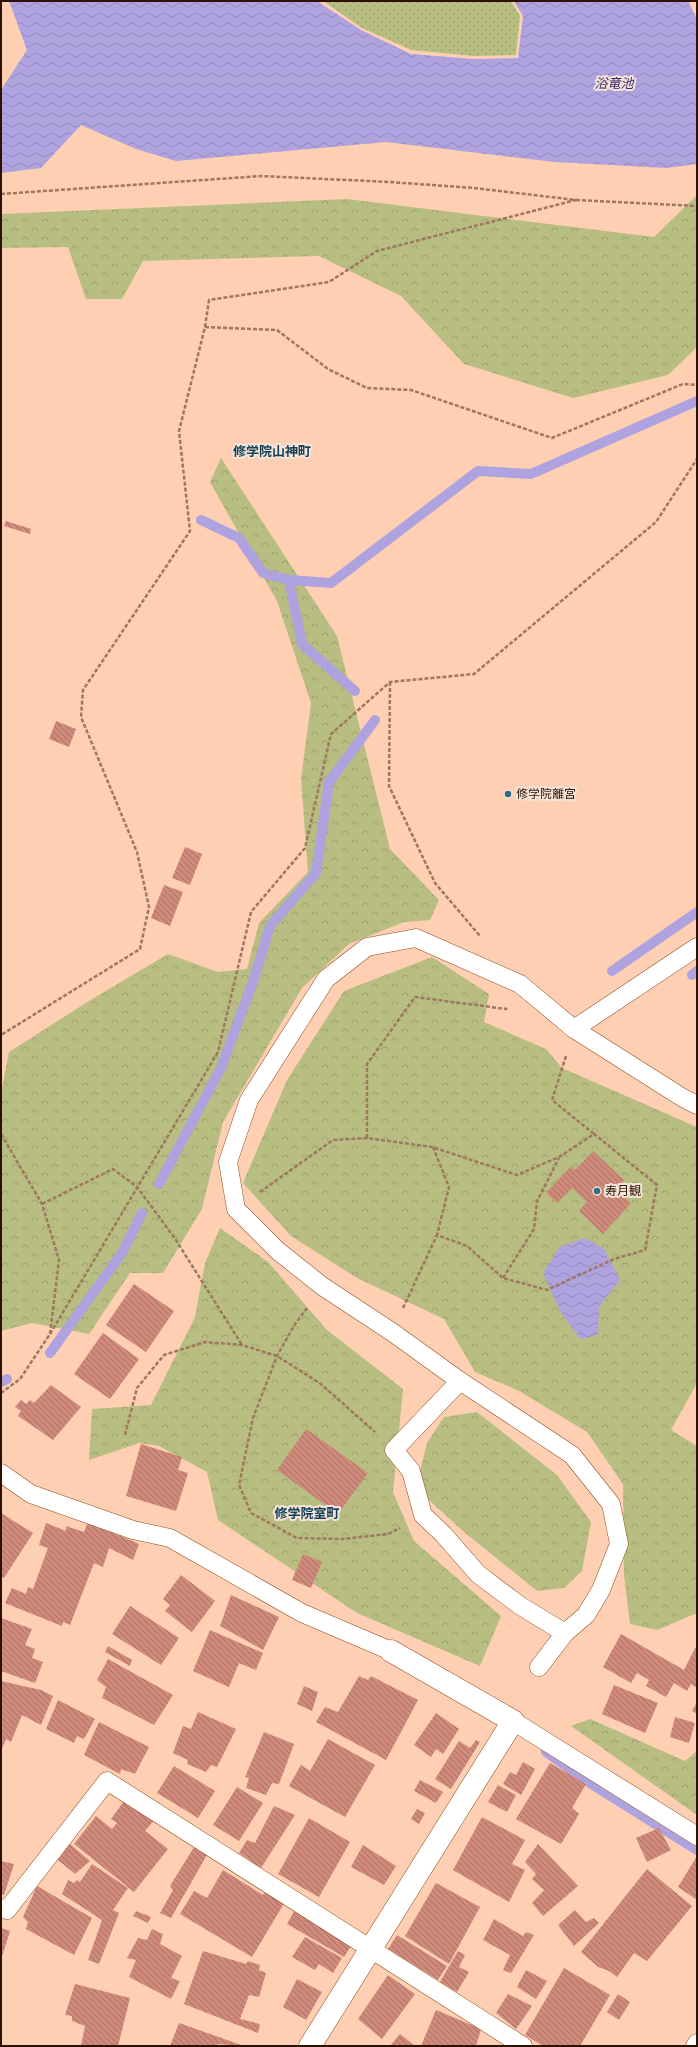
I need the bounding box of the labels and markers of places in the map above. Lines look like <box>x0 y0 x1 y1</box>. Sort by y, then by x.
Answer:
place label: 修学院離宮 <box>516 787 576 801</box>
marker: 修学院離宮 <box>503 789 513 799</box>
place label: 寿月観 <box>605 1184 641 1198</box>
marker: 寿月観 <box>592 1186 602 1196</box>

